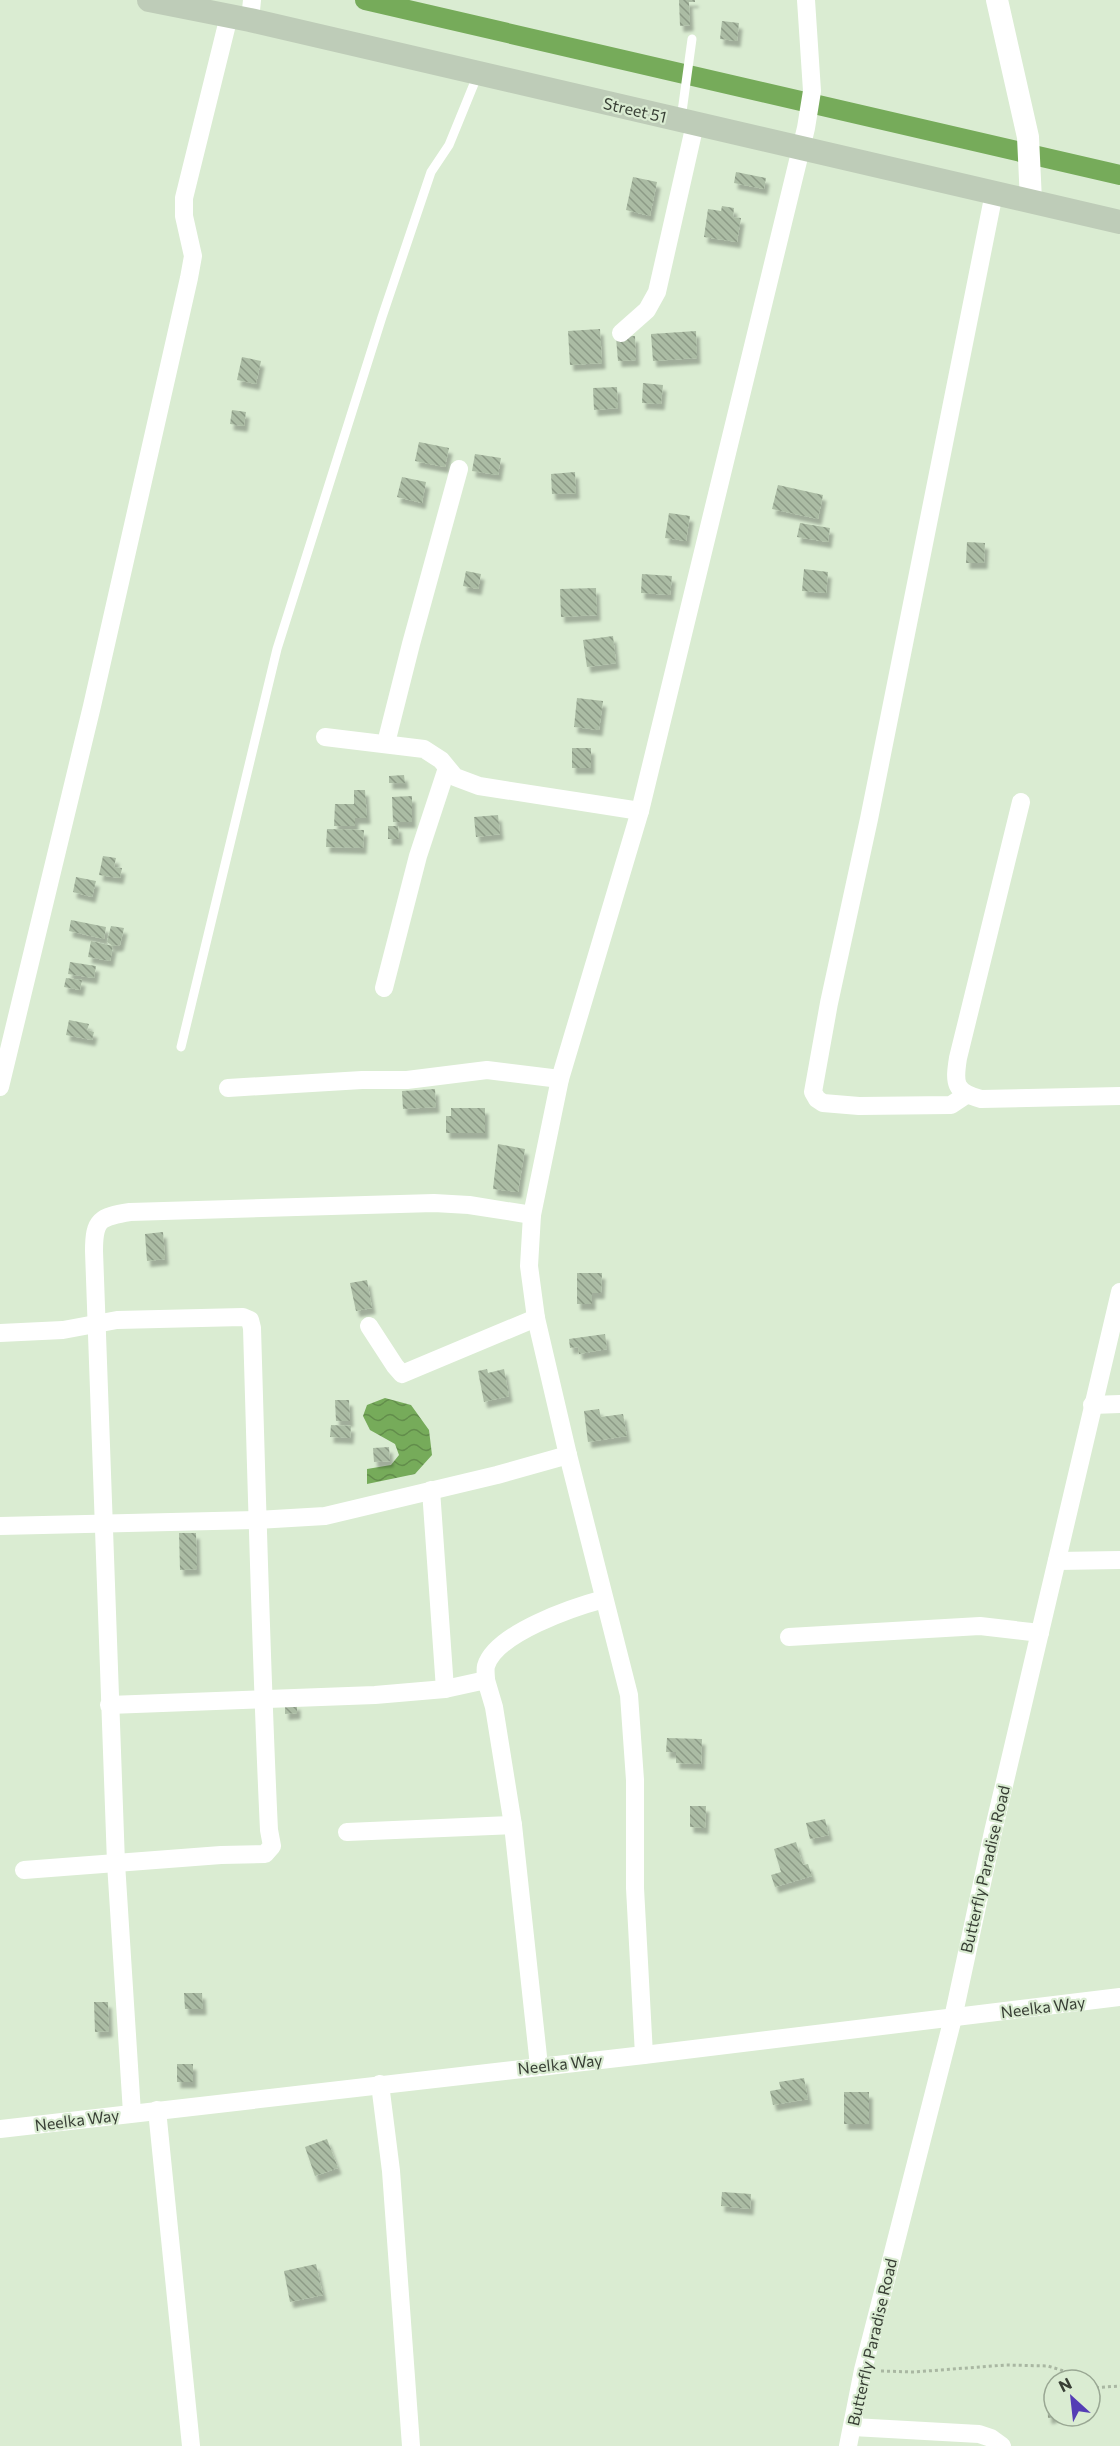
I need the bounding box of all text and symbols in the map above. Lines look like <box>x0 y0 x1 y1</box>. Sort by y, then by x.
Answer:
street label: Street 51 <box>602 93 669 126</box>
street label: Butterfly Paradise Road <box>956 1783 1013 1955</box>
street label: Neelka Way <box>1000 1992 1086 2021</box>
street label: Neelka Way <box>517 2050 603 2077</box>
street label: Neelka Way <box>34 2105 120 2134</box>
street label: Butterfly Paradise Road <box>843 2256 900 2428</box>
north arrow <box>1042 2368 1102 2428</box>
text: N <box>1055 2373 1075 2395</box>

